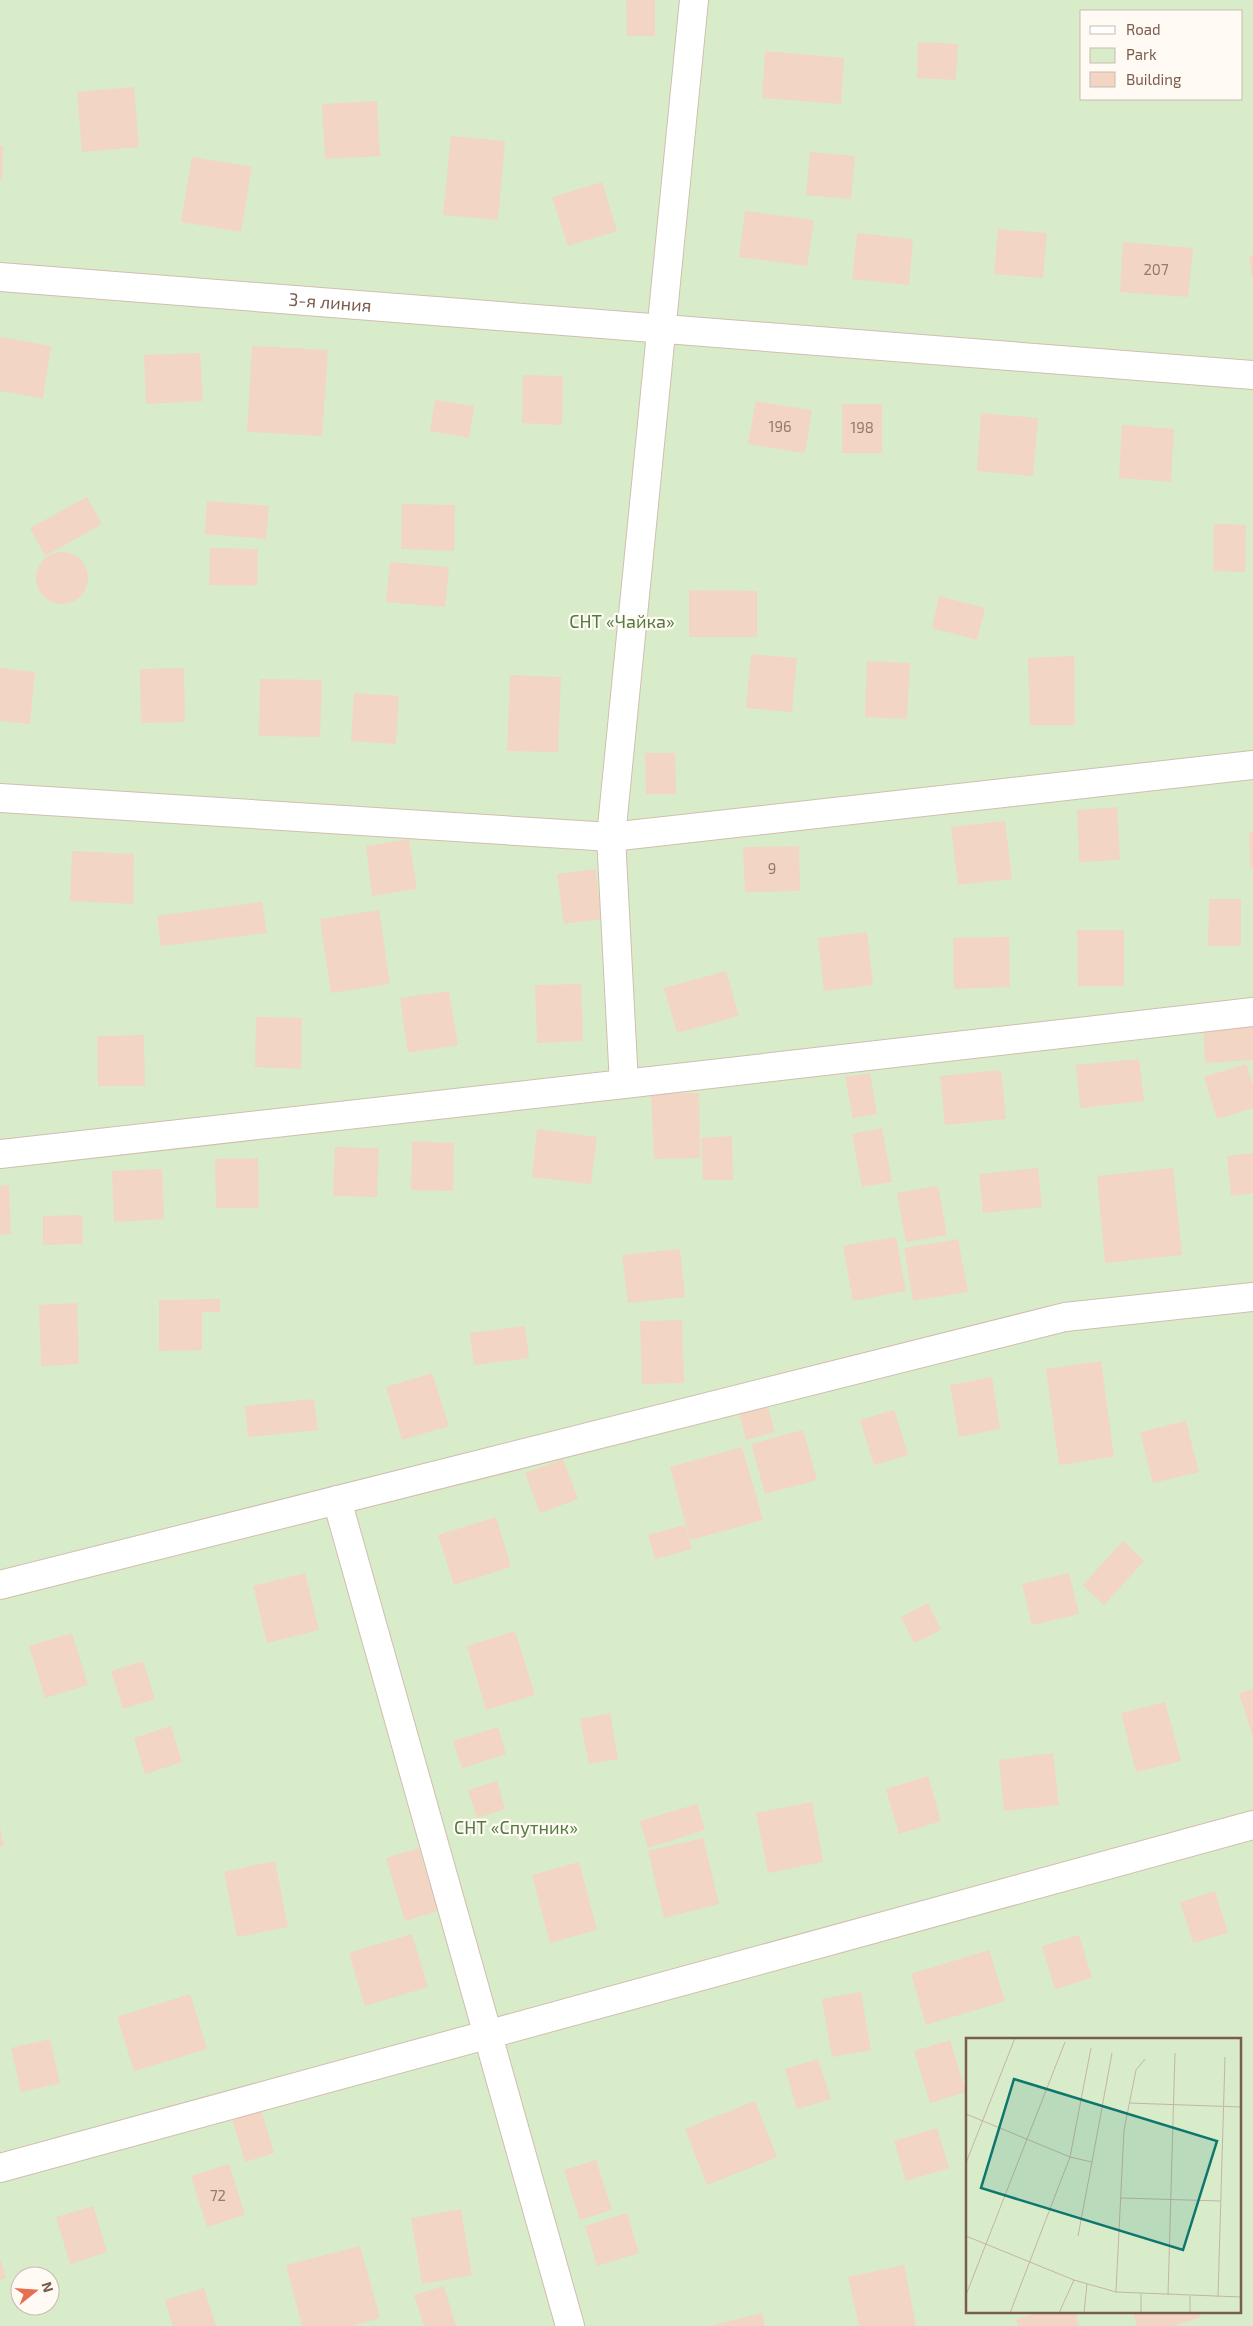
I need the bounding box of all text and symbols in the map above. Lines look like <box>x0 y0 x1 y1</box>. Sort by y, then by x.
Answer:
legend <box>1080 10 1243 100</box>
text: Road <box>1126 20 1161 38</box>
text: Park <box>1126 45 1157 63</box>
text: Building <box>1126 70 1182 88</box>
house number: 207 <box>1143 260 1169 278</box>
street label: 3-я линия <box>288 288 373 316</box>
house number: 196 <box>768 417 792 435</box>
house number: 198 <box>850 418 874 436</box>
park label: СНТ «Чайка» <box>569 610 675 632</box>
house number: 9 <box>768 859 776 877</box>
park label: СНТ «Спутник» <box>454 1816 578 1838</box>
inset map <box>966 2038 1240 2314</box>
house number: 72 <box>210 2186 226 2204</box>
north arrow <box>10 2266 60 2316</box>
text: N <box>38 2280 58 2294</box>

